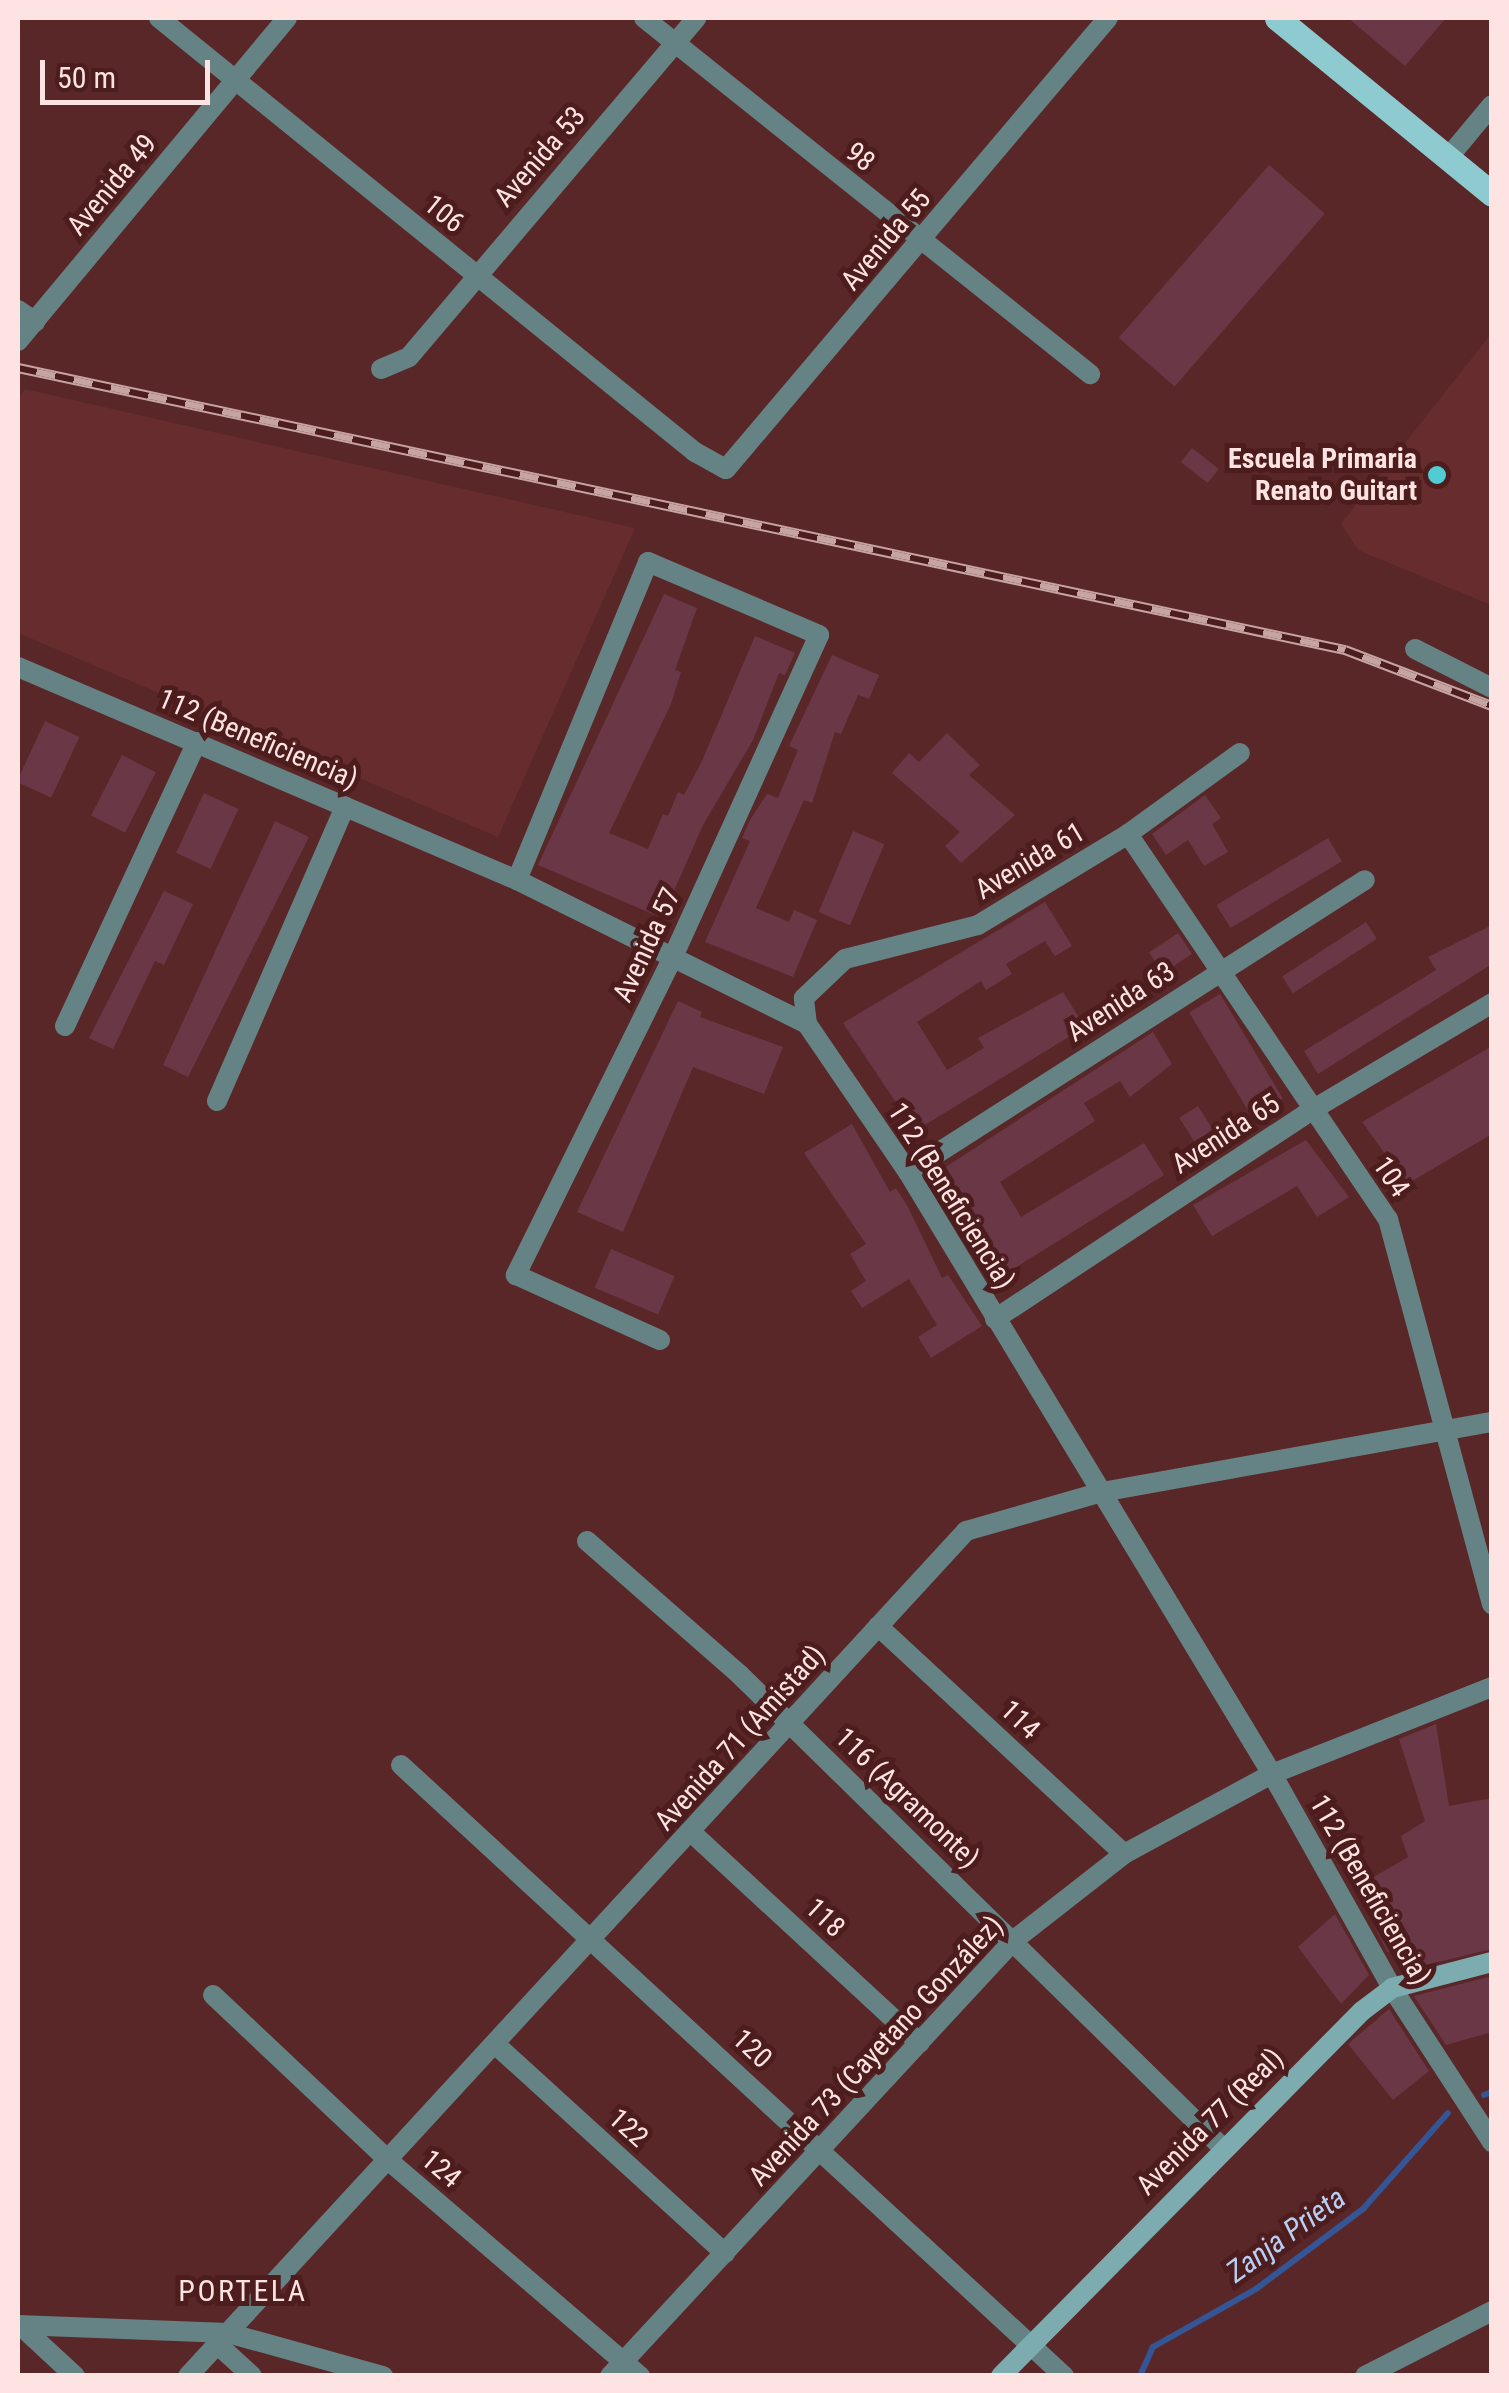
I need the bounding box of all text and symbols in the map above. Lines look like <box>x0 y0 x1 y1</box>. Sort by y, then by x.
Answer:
scale bar <box>45 40 215 102</box>
text: 50 m <box>57 60 116 95</box>
street label: Avenida 53 <box>487 100 593 214</box>
street label: Avenida 49 <box>60 128 164 242</box>
street label: 98 <box>839 135 881 179</box>
street label: Avenida 55 <box>834 183 938 297</box>
street label: 106 <box>417 188 471 240</box>
place label: Escuela Primaria Renato Guitart <box>1228 442 1417 508</box>
marker: Escuela Primaria Renato Guitart <box>1426 464 1448 486</box>
street label: 112 (Beneficiencia) <box>153 682 363 796</box>
street label: Avenida 61 <box>969 815 1091 907</box>
street label: Avenida 57 <box>606 883 688 1007</box>
street label: Avenida 63 <box>1061 955 1181 1049</box>
street label: Avenida 65 <box>1166 1087 1286 1181</box>
street label: 112 (Beneficiencia) <box>880 1097 1022 1295</box>
street label: 104 <box>1365 1150 1417 1204</box>
street label: Avenida 71 (Amistad) <box>648 1638 832 1838</box>
street label: 114 <box>993 1694 1047 1746</box>
street label: 116 (Agramonte) <box>828 1721 986 1875</box>
street label: 112 (Beneficiencia) <box>1302 1789 1438 1991</box>
street label: 118 <box>798 1892 852 1944</box>
street label: Avenida 73 (Cayetano González) <box>742 1909 1010 2193</box>
street label: 120 <box>725 2023 779 2075</box>
street label: Avenida 77 (Real) <box>1130 2042 1290 2202</box>
street label: 122 <box>601 2102 655 2154</box>
street label: 124 <box>414 2143 468 2195</box>
water label: Zanja Prieta <box>1219 2180 1353 2290</box>
district label: PORTELA <box>178 2273 308 2309</box>

